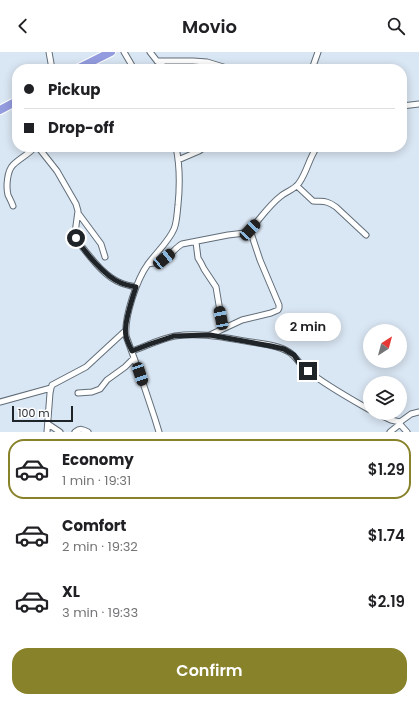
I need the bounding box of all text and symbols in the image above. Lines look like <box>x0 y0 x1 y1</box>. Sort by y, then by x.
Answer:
text: Movio <box>182 14 237 39</box>
icon: back <box>12 15 34 37</box>
icon: search <box>385 15 407 37</box>
text: Pickup <box>48 79 100 100</box>
text: Drop-off <box>48 117 114 138</box>
car <box>237 217 263 243</box>
route start <box>67 229 85 247</box>
car <box>151 247 177 271</box>
car <box>213 305 229 331</box>
callout: 2 min <box>275 313 341 341</box>
text: 2 min <box>290 317 326 336</box>
north arrow <box>363 324 407 368</box>
map controls <box>363 324 407 420</box>
car <box>131 361 149 387</box>
route end <box>299 362 317 380</box>
button: layers <box>363 376 407 420</box>
scale bar <box>12 404 73 423</box>
text: 100 m <box>18 405 50 421</box>
text: Economy <box>62 449 134 470</box>
icon: car <box>14 451 50 487</box>
text: $1.29 <box>368 459 405 480</box>
text: 1 min · 19:31 <box>62 471 131 490</box>
text: Comfort <box>62 515 126 536</box>
icon: car <box>14 517 50 553</box>
text: $1.74 <box>368 525 405 546</box>
text: 2 min · 19:32 <box>62 537 138 556</box>
text: XL <box>62 581 80 602</box>
icon: car <box>14 583 50 619</box>
text: $2.19 <box>368 591 405 612</box>
text: 3 min · 19:33 <box>62 603 138 622</box>
button: Confirm <box>12 648 407 694</box>

